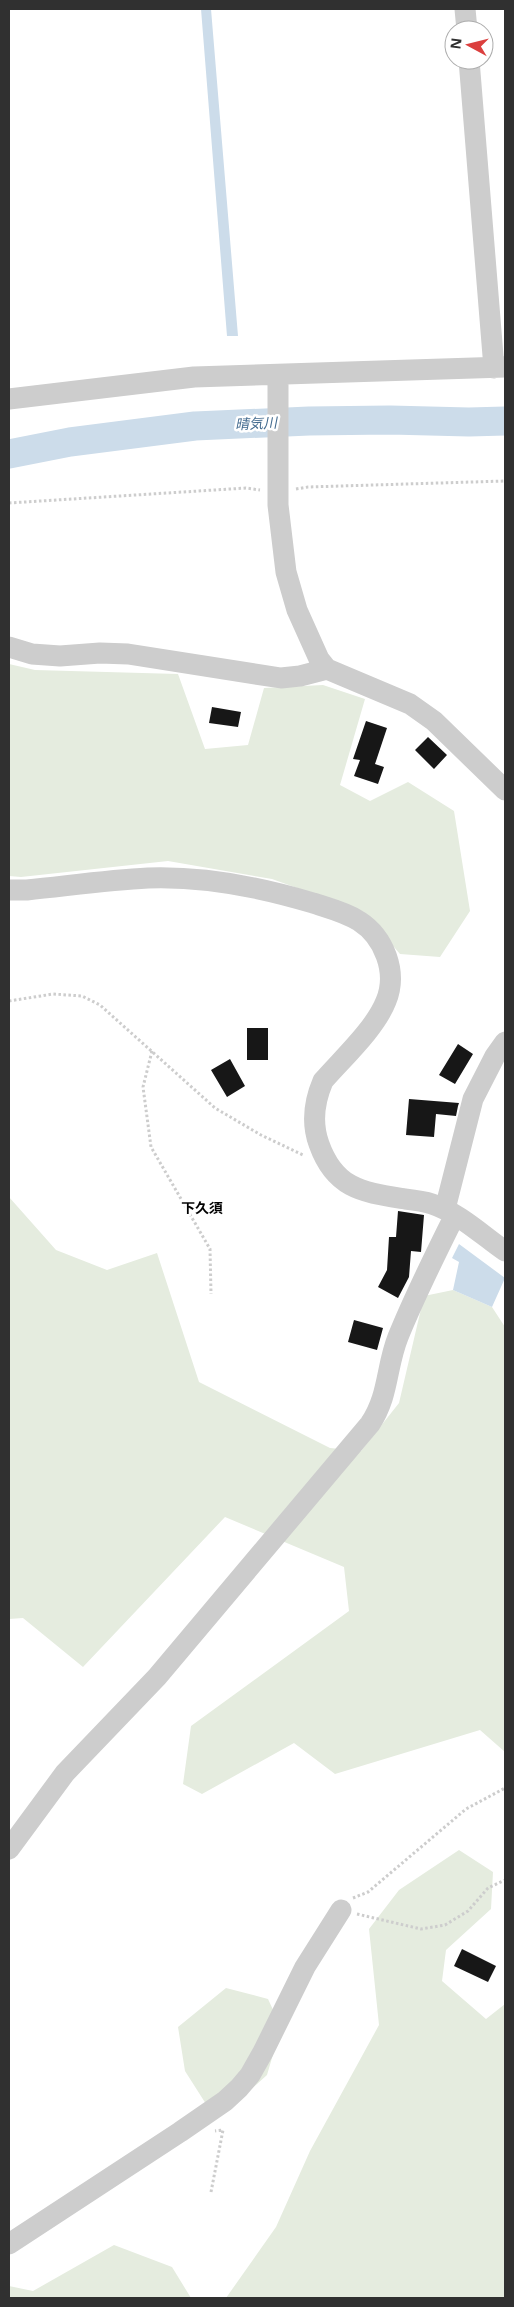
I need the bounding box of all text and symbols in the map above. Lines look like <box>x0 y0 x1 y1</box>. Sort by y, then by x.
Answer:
north arrow <box>444 20 494 70</box>
text: N <box>445 37 466 50</box>
water label: 晴気川 <box>235 412 279 434</box>
district label: 下久須 <box>181 1198 223 1217</box>

